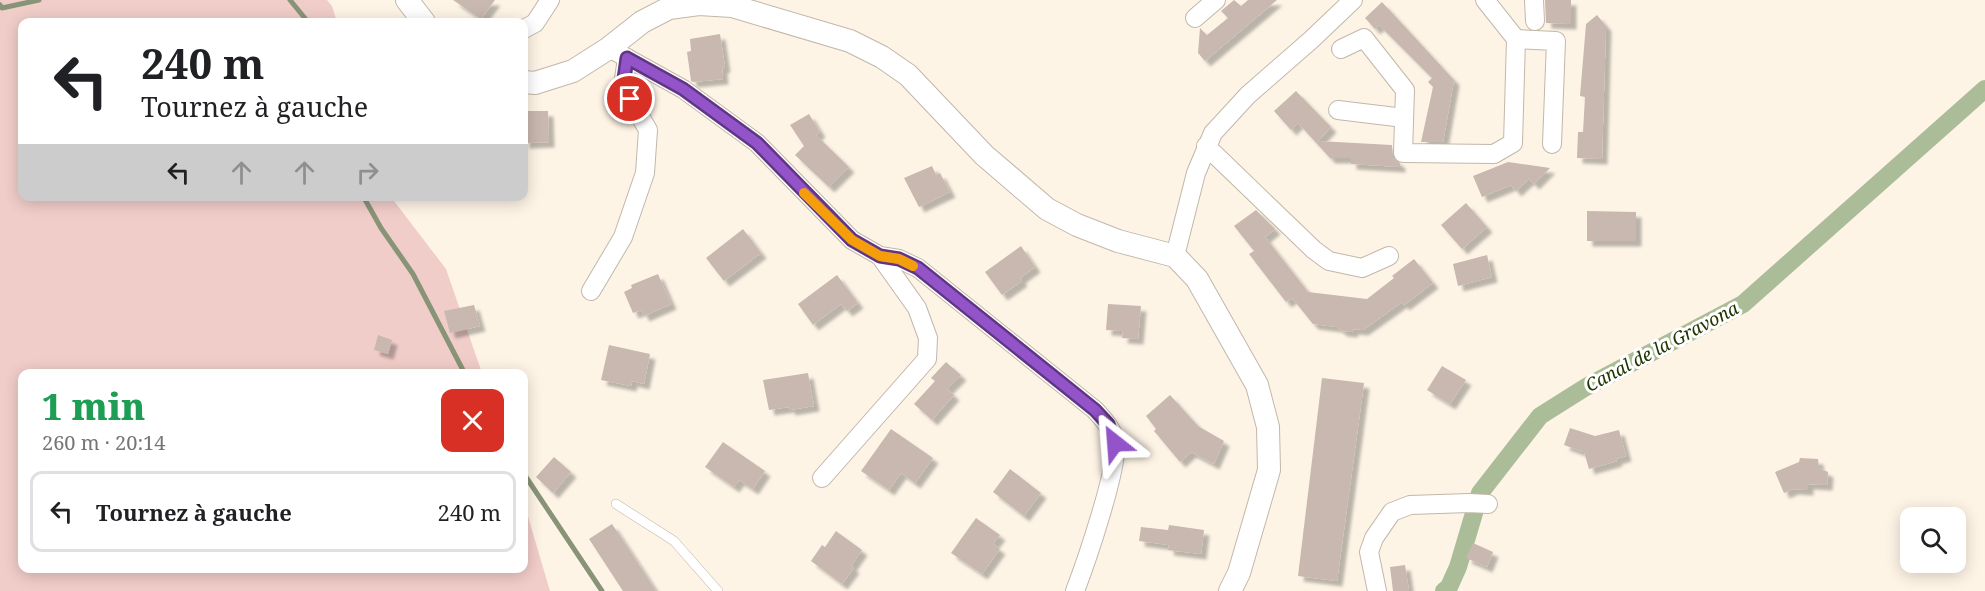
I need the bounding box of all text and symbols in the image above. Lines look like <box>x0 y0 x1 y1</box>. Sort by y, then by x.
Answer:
text: 240 m <box>141 34 265 91</box>
icon: left <box>42 42 120 120</box>
pin <box>604 73 655 124</box>
icon: arrive <box>613 82 646 115</box>
text: Tournez à gauche <box>141 88 368 125</box>
icon: left <box>162 156 195 189</box>
icon: ahead <box>225 156 258 189</box>
icon: ahead <box>288 156 321 189</box>
icon: right <box>351 156 384 189</box>
water label: Canal de la Gravona <box>1581 295 1743 397</box>
text: 1 min <box>42 382 145 431</box>
button: close <box>441 389 504 452</box>
position arrow <box>1083 411 1147 475</box>
text: 260 m · 20:14 <box>42 429 165 456</box>
icon: left <box>45 495 78 528</box>
text: Tournez à gauche <box>96 497 292 527</box>
text: 240 m <box>438 497 501 527</box>
map controls <box>1900 507 1966 573</box>
button: search <box>1900 507 1966 573</box>

